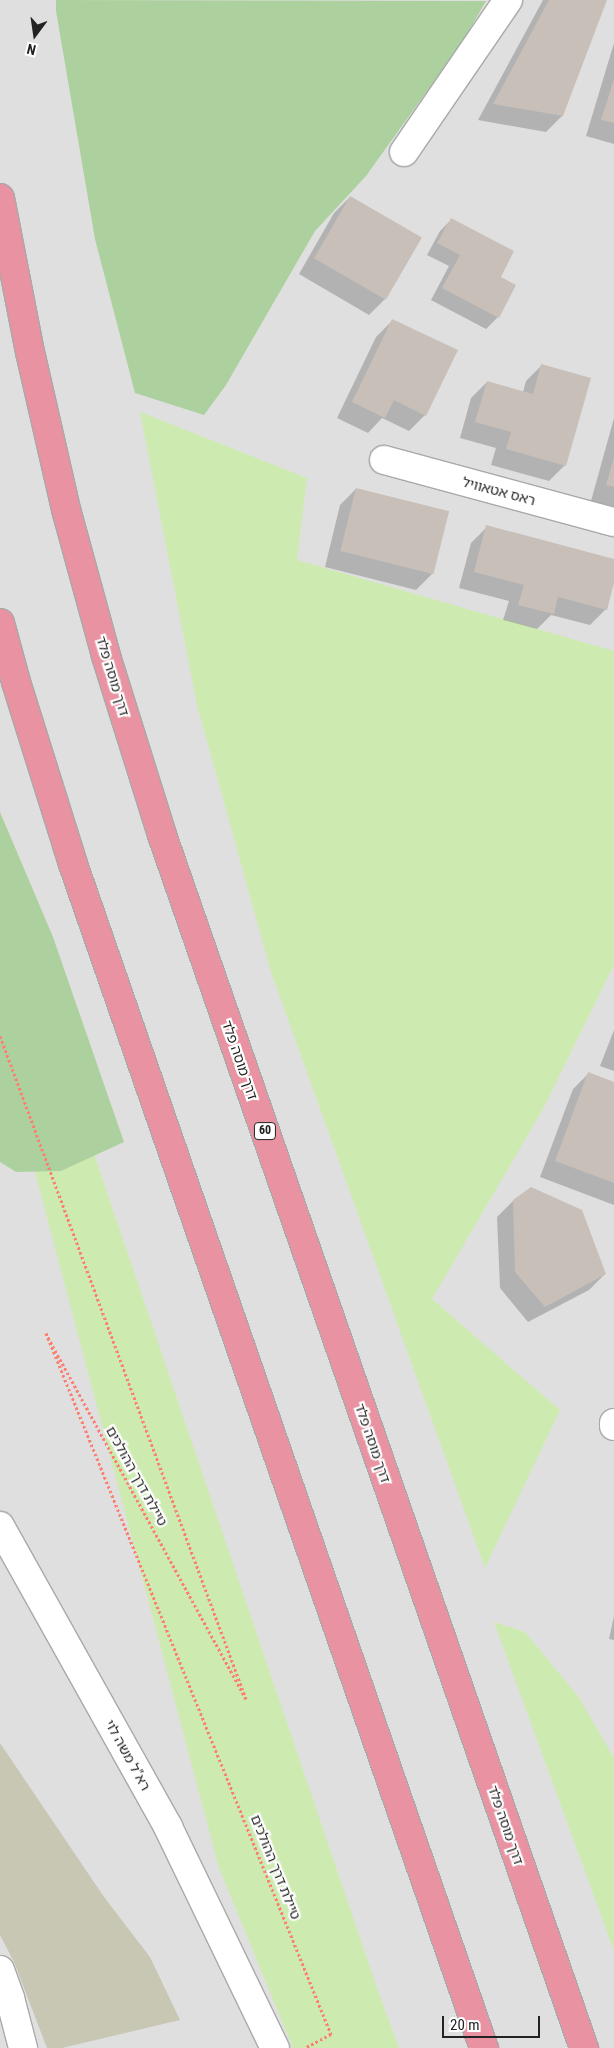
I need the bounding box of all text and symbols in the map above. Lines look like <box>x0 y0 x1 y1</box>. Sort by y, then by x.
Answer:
north arrow <box>10 10 60 60</box>
text: N <box>25 41 37 58</box>
street label: ראס אטאוויל <box>461 473 537 509</box>
street label: דרך מוסה פלד <box>93 634 133 718</box>
street label: דרך מוסה פלד <box>219 1018 261 1102</box>
road number: 60 <box>254 1122 276 1140</box>
street label: דרך מוסה פלד <box>352 1401 394 1485</box>
street label: טיילת דרך ההולכים <box>103 1423 171 1529</box>
street label: רא"ל משה לוי <box>102 1717 154 1793</box>
street label: דרך מוסה פלד <box>485 1783 527 1867</box>
street label: טיילת דרך ההולכים <box>247 1812 305 1922</box>
scale bar <box>444 2006 542 2038</box>
text: 20 m <box>450 2016 480 2034</box>

